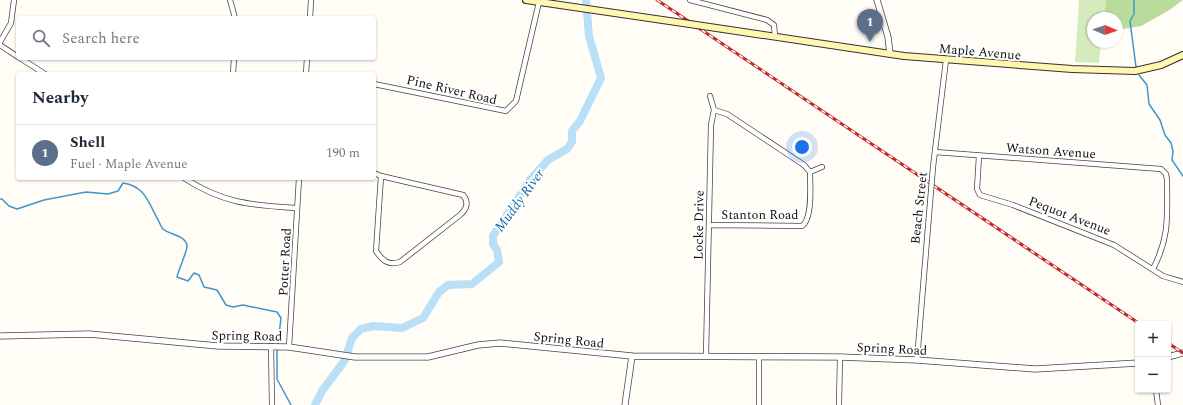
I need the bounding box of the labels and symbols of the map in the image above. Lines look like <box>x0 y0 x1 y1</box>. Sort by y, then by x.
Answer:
pin: 1 <box>857 9 883 42</box>
north arrow <box>1087 12 1123 48</box>
street label: Maple Avenue <box>938 38 1022 66</box>
street label: Pine River Road <box>405 70 499 110</box>
your location <box>792 137 812 157</box>
street label: Watson Avenue <box>1005 138 1096 164</box>
water label: Muddy River <box>489 164 550 236</box>
street label: Beach Street <box>905 171 933 245</box>
street label: Locke Drive <box>688 190 710 260</box>
street label: Pequot Avenue <box>1026 191 1114 241</box>
street label: Stanton Road <box>721 205 799 225</box>
street label: Potter Road <box>273 227 297 297</box>
street label: Spring Road <box>211 325 282 347</box>
street label: Spring Road <box>533 326 605 354</box>
street label: Spring Road <box>856 337 928 361</box>

